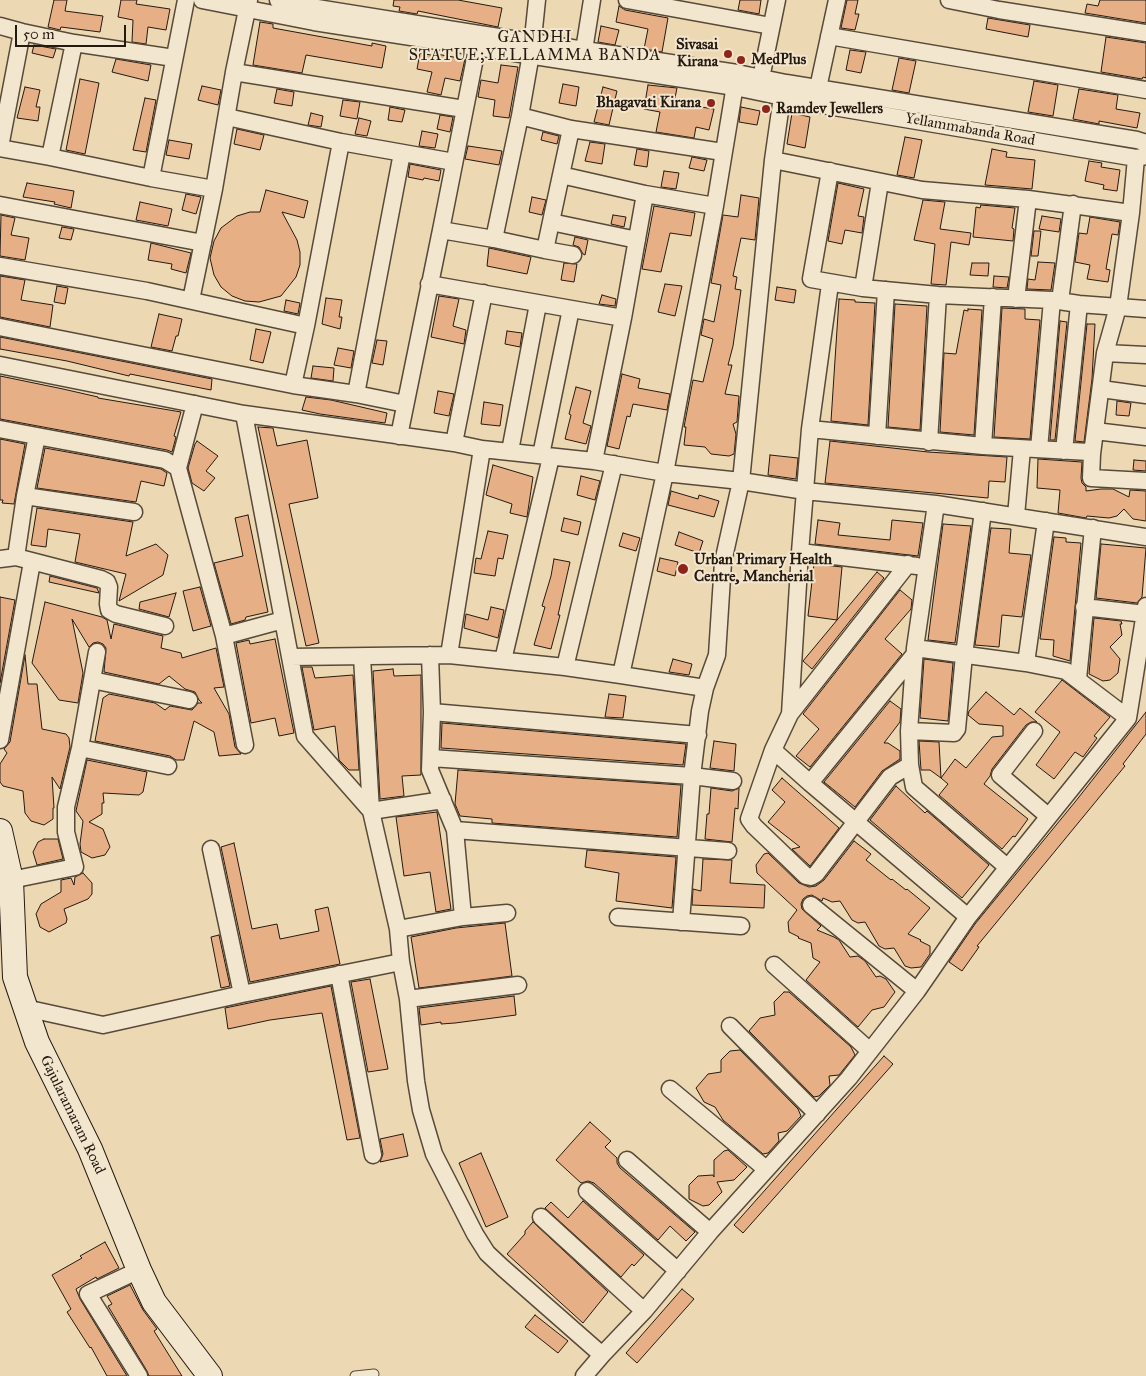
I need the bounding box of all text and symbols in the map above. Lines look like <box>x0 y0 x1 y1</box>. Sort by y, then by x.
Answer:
scale bar <box>18 15 129 47</box>
text: 50 m <box>23 25 55 43</box>
district label: GANDHI STATUE;YELLAMMA BANDA <box>406 28 664 66</box>
place label: Sivasai Kirana <box>676 36 718 71</box>
marker: Sivasai Kirana <box>722 48 734 60</box>
place label: MedPlus <box>751 51 806 69</box>
marker: MedPlus <box>735 54 747 66</box>
place label: Bhagavati Kirana <box>596 94 701 112</box>
marker: Bhagavati Kirana <box>705 97 717 109</box>
place label: Ramdev Jewellers <box>776 100 883 118</box>
marker: Ramdev Jewellers <box>760 103 772 115</box>
street label: Yellammabanda Road <box>904 110 1036 150</box>
place label: Urban Primary Health Centre, Mancherial <box>694 551 832 586</box>
marker: Urban Primary Health Centre, Mancherial <box>676 562 690 576</box>
street label: Gajularamaram Road <box>35 1053 109 1177</box>

